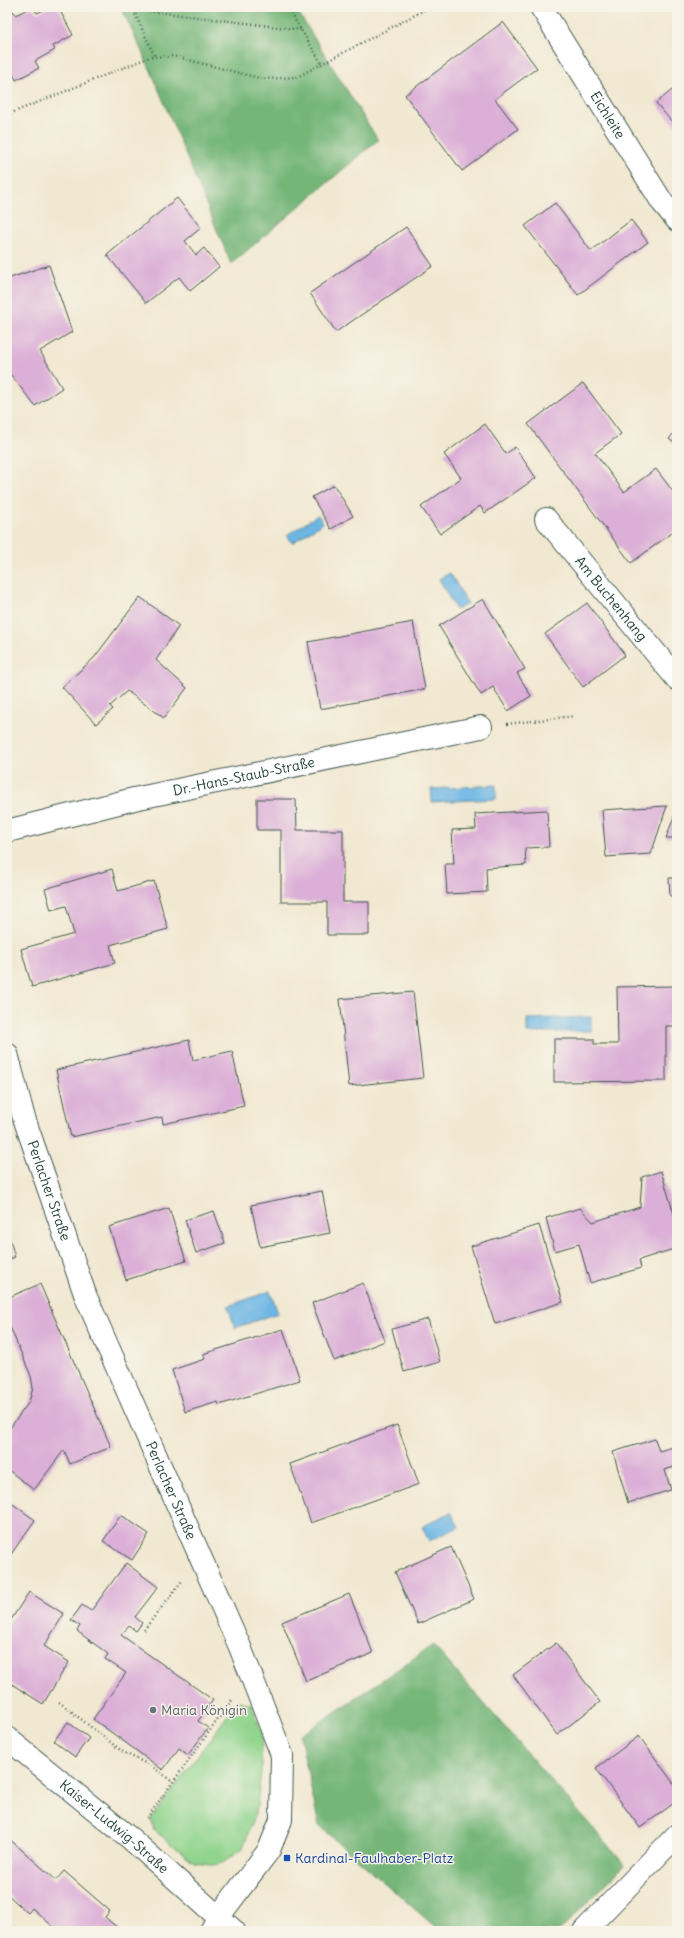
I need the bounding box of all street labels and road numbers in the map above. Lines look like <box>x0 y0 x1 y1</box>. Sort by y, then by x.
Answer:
street label: Eichleite <box>586 88 629 142</box>
street label: Am Buchenhang <box>571 552 651 645</box>
street label: Dr.-Hans-Staub-Straße <box>171 753 316 800</box>
street label: Perlacher Straße <box>23 1138 75 1243</box>
street label: Perlacher Straße <box>142 1439 201 1542</box>
street label: Kaiser-Ludwig-Straße <box>56 1776 172 1877</box>

